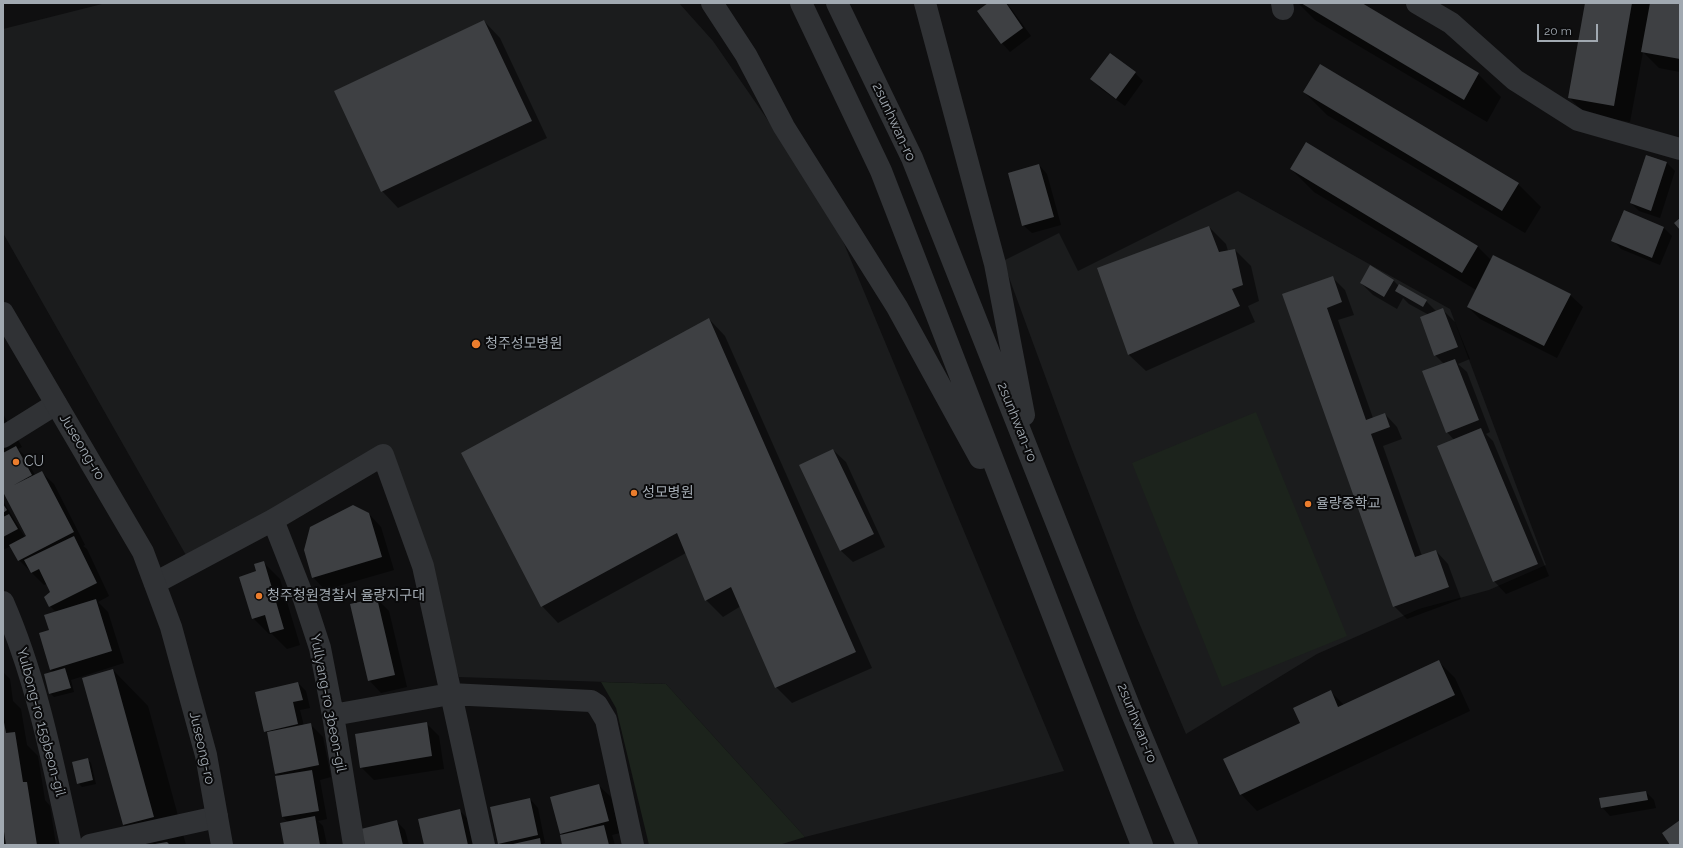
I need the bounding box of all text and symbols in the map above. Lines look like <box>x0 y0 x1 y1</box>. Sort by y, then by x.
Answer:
scale bar <box>1539 16 1600 42</box>
text: 20 m <box>1544 24 1572 38</box>
street label: 2sunhwan-ro <box>869 80 919 164</box>
place label: 청주성모병원 <box>485 336 562 352</box>
marker: 청주성모병원 <box>470 338 482 350</box>
street label: 2sunhwan-ro <box>993 380 1041 464</box>
street label: Juseong-ro <box>56 411 108 483</box>
place label: CU <box>24 454 44 470</box>
marker: CU <box>11 457 21 467</box>
place label: 성모병원 <box>642 485 694 501</box>
marker: 성모병원 <box>629 488 639 498</box>
place label: 율량중학교 <box>1316 496 1380 512</box>
marker: 율량중학교 <box>1303 499 1313 509</box>
place label: 청주청원경찰서 율량지구대 <box>267 588 425 604</box>
marker: 청주청원경찰서 율량지구대 <box>254 591 264 601</box>
street label: Yullyang-ro 3beon-gil <box>306 632 350 774</box>
street label: Yulbong-ro 159beon-gil <box>13 646 69 798</box>
street label: 2sunhwan-ro <box>1113 681 1161 765</box>
street label: Juseong-ro <box>185 710 219 786</box>

